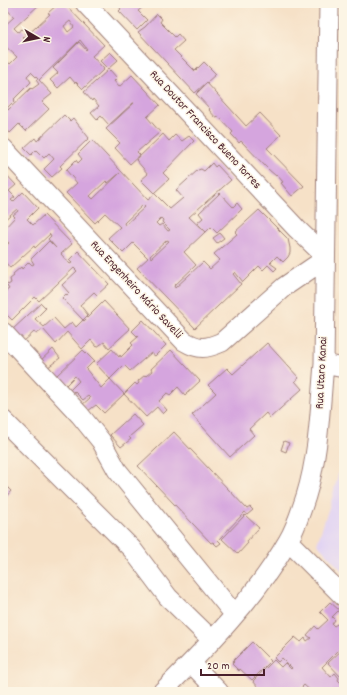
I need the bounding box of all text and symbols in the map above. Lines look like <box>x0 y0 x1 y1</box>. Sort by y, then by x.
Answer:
north arrow <box>18 18 58 58</box>
text: N <box>37 35 54 44</box>
street label: Rua Doutor Francisco Bueno Torres <box>145 67 265 193</box>
street label: Rua Engenheiro Mário Savelli <box>86 237 186 343</box>
street label: Rua Utaro Kanai <box>312 336 332 410</box>
scale bar <box>201 651 264 677</box>
text: 20 m <box>207 658 230 675</box>

